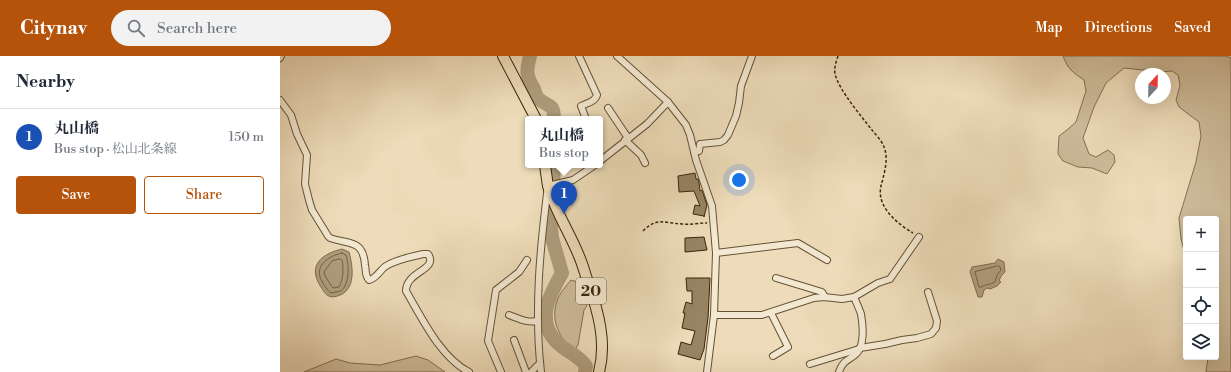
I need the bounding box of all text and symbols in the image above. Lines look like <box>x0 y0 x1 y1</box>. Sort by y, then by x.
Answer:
search box <box>111 10 391 46</box>
text: Citynav <box>20 16 87 40</box>
icon: search <box>125 17 147 39</box>
text: Search here <box>157 19 237 38</box>
text: Map <box>1035 19 1063 37</box>
text: Directions <box>1085 19 1152 37</box>
text: Saved <box>1174 19 1211 37</box>
north arrow <box>1135 68 1171 104</box>
text: Nearby <box>16 71 75 93</box>
popup <box>525 116 603 168</box>
text: 丸山橋 <box>54 119 99 138</box>
text: 丸山橋 <box>539 126 584 145</box>
text: 1 <box>26 129 32 145</box>
text: 150 m <box>229 129 264 145</box>
text: Bus stop · 松山北条線 <box>54 141 177 157</box>
text: Bus stop <box>539 145 589 161</box>
your location <box>729 170 749 190</box>
button: Save <box>16 176 136 214</box>
button: Share <box>144 176 264 214</box>
pin: 1 <box>551 181 577 214</box>
map controls <box>1183 216 1219 360</box>
button: + <box>1183 216 1219 252</box>
button: − <box>1183 252 1219 288</box>
road number: 20 <box>576 278 606 304</box>
button: locate <box>1183 288 1219 324</box>
button: layers <box>1183 324 1219 360</box>

